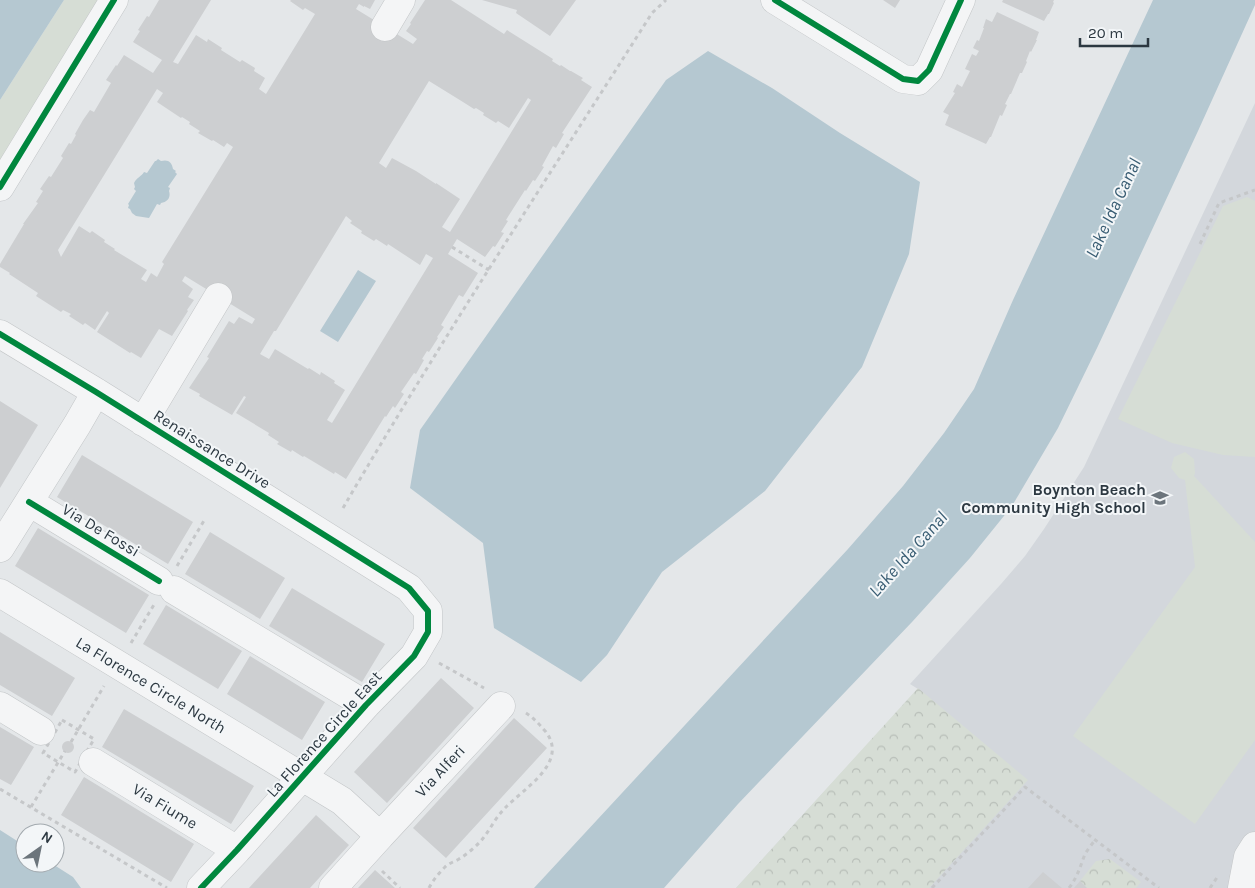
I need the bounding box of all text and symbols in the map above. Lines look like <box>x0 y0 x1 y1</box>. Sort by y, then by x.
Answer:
scale bar <box>1080 15 1148 47</box>
text: 20 m <box>1088 24 1123 42</box>
water label: Lake Ida Canal <box>1080 154 1146 261</box>
street label: Renaissance Drive <box>150 405 274 493</box>
place label: Boynton Beach Community High School <box>961 480 1146 517</box>
school or university icon: Boynton Beach Community High School <box>1150 488 1170 508</box>
street label: Via De Fossi <box>59 499 143 561</box>
water label: Lake Ida Canal <box>864 506 952 601</box>
street label: La Florence Circle North <box>72 633 230 737</box>
street label: La Florence Circle East <box>262 667 386 801</box>
street label: Via Alferi <box>411 741 469 801</box>
street label: Via Fiume <box>129 779 201 833</box>
north arrow <box>15 823 65 873</box>
text: N <box>38 828 56 847</box>

